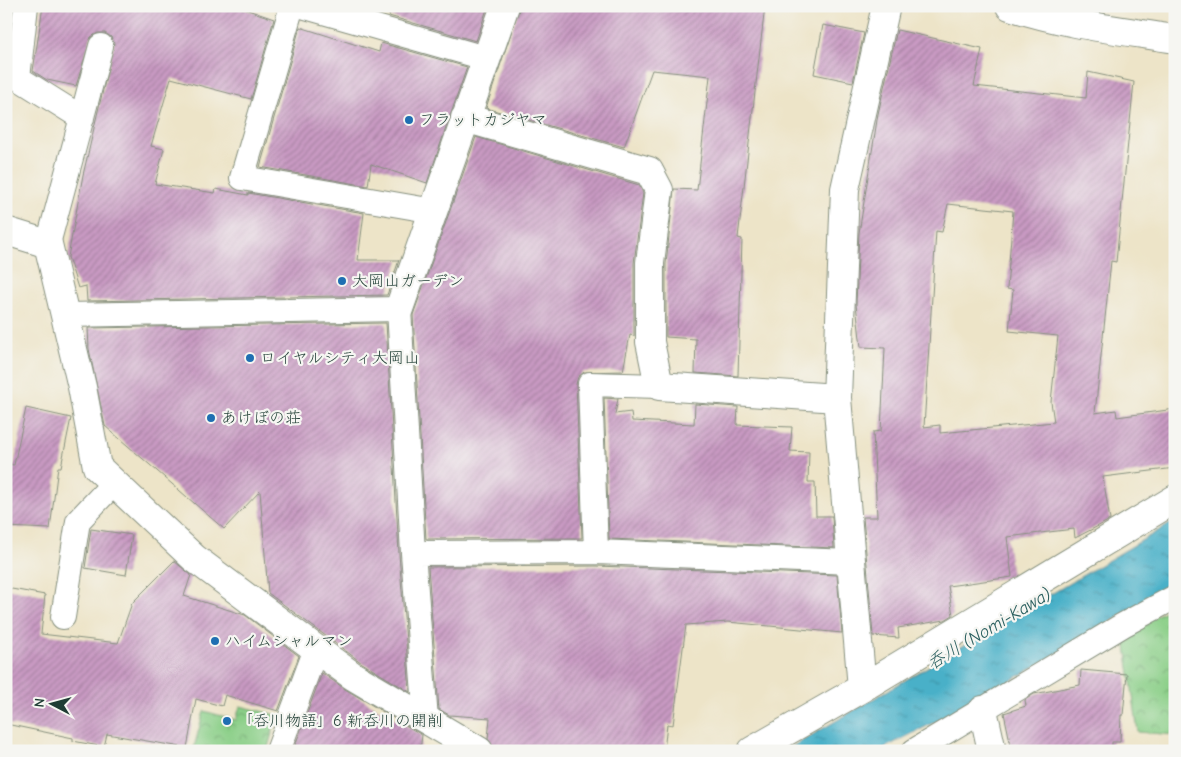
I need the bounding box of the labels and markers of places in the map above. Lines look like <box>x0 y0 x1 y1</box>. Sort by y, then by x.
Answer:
place label: フラットカジヤマ <box>419 111 547 129</box>
marker: フラットカジヤマ <box>403 114 415 126</box>
place label: 大岡山ガーデン <box>352 272 464 290</box>
marker: 大岡山ガーデン <box>336 275 348 287</box>
place label: ロイヤルシティ大岡山 <box>260 349 420 367</box>
marker: ロイヤルシティ大岡山 <box>244 352 256 364</box>
place label: あけぼの荘 <box>221 409 301 427</box>
marker: あけぼの荘 <box>205 412 217 424</box>
place label: ハイムシャルマン <box>225 632 353 650</box>
marker: ハイムシャルマン <box>209 635 221 647</box>
place label: 「呑川物語」6 新呑川の開削 <box>237 712 443 730</box>
marker: 「呑川物語」6 新呑川の開削 <box>221 715 233 727</box>

